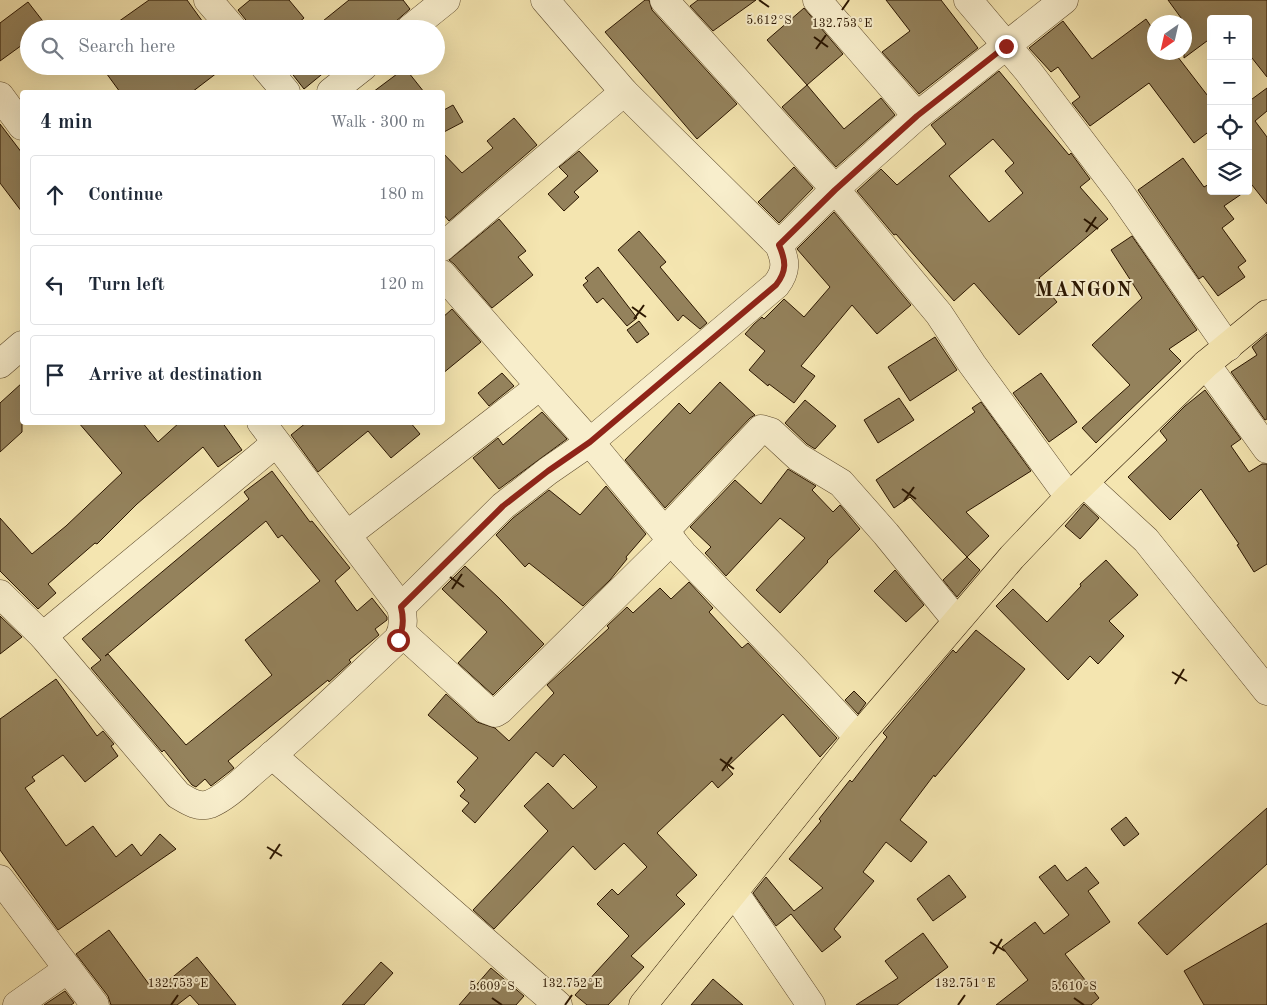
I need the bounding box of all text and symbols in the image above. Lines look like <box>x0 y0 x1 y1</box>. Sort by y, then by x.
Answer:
text: 5.612°S <box>746 14 792 27</box>
north arrow <box>1147 15 1192 60</box>
map controls <box>1207 15 1252 195</box>
button: + <box>1207 15 1252 60</box>
text: 132.753°E <box>812 17 872 30</box>
search box <box>20 20 445 75</box>
icon: search <box>38 34 66 62</box>
route end <box>995 35 1018 58</box>
text: Search here <box>78 38 175 57</box>
button: − <box>1207 60 1252 105</box>
button: locate <box>1207 105 1252 150</box>
text: 4 min <box>40 112 93 133</box>
text: Walk · 300 m <box>330 115 425 131</box>
button: layers <box>1207 150 1252 195</box>
icon: ahead <box>41 181 69 209</box>
text: Continue <box>88 186 163 205</box>
text: 180 m <box>379 187 424 203</box>
icon: left <box>41 271 69 299</box>
text: Turn left <box>88 276 165 295</box>
text: 120 m <box>379 277 424 293</box>
district label: MANGON <box>1035 281 1133 301</box>
icon: arrive <box>41 361 69 389</box>
text: Arrive at destination <box>88 366 262 385</box>
route start <box>387 629 410 652</box>
text: 132.753°E <box>148 977 208 990</box>
text: 132.752°E <box>542 977 602 990</box>
text: 132.751°E <box>935 977 995 990</box>
text: 5.609°S <box>469 980 515 993</box>
text: 5.610°S <box>1051 980 1097 993</box>

